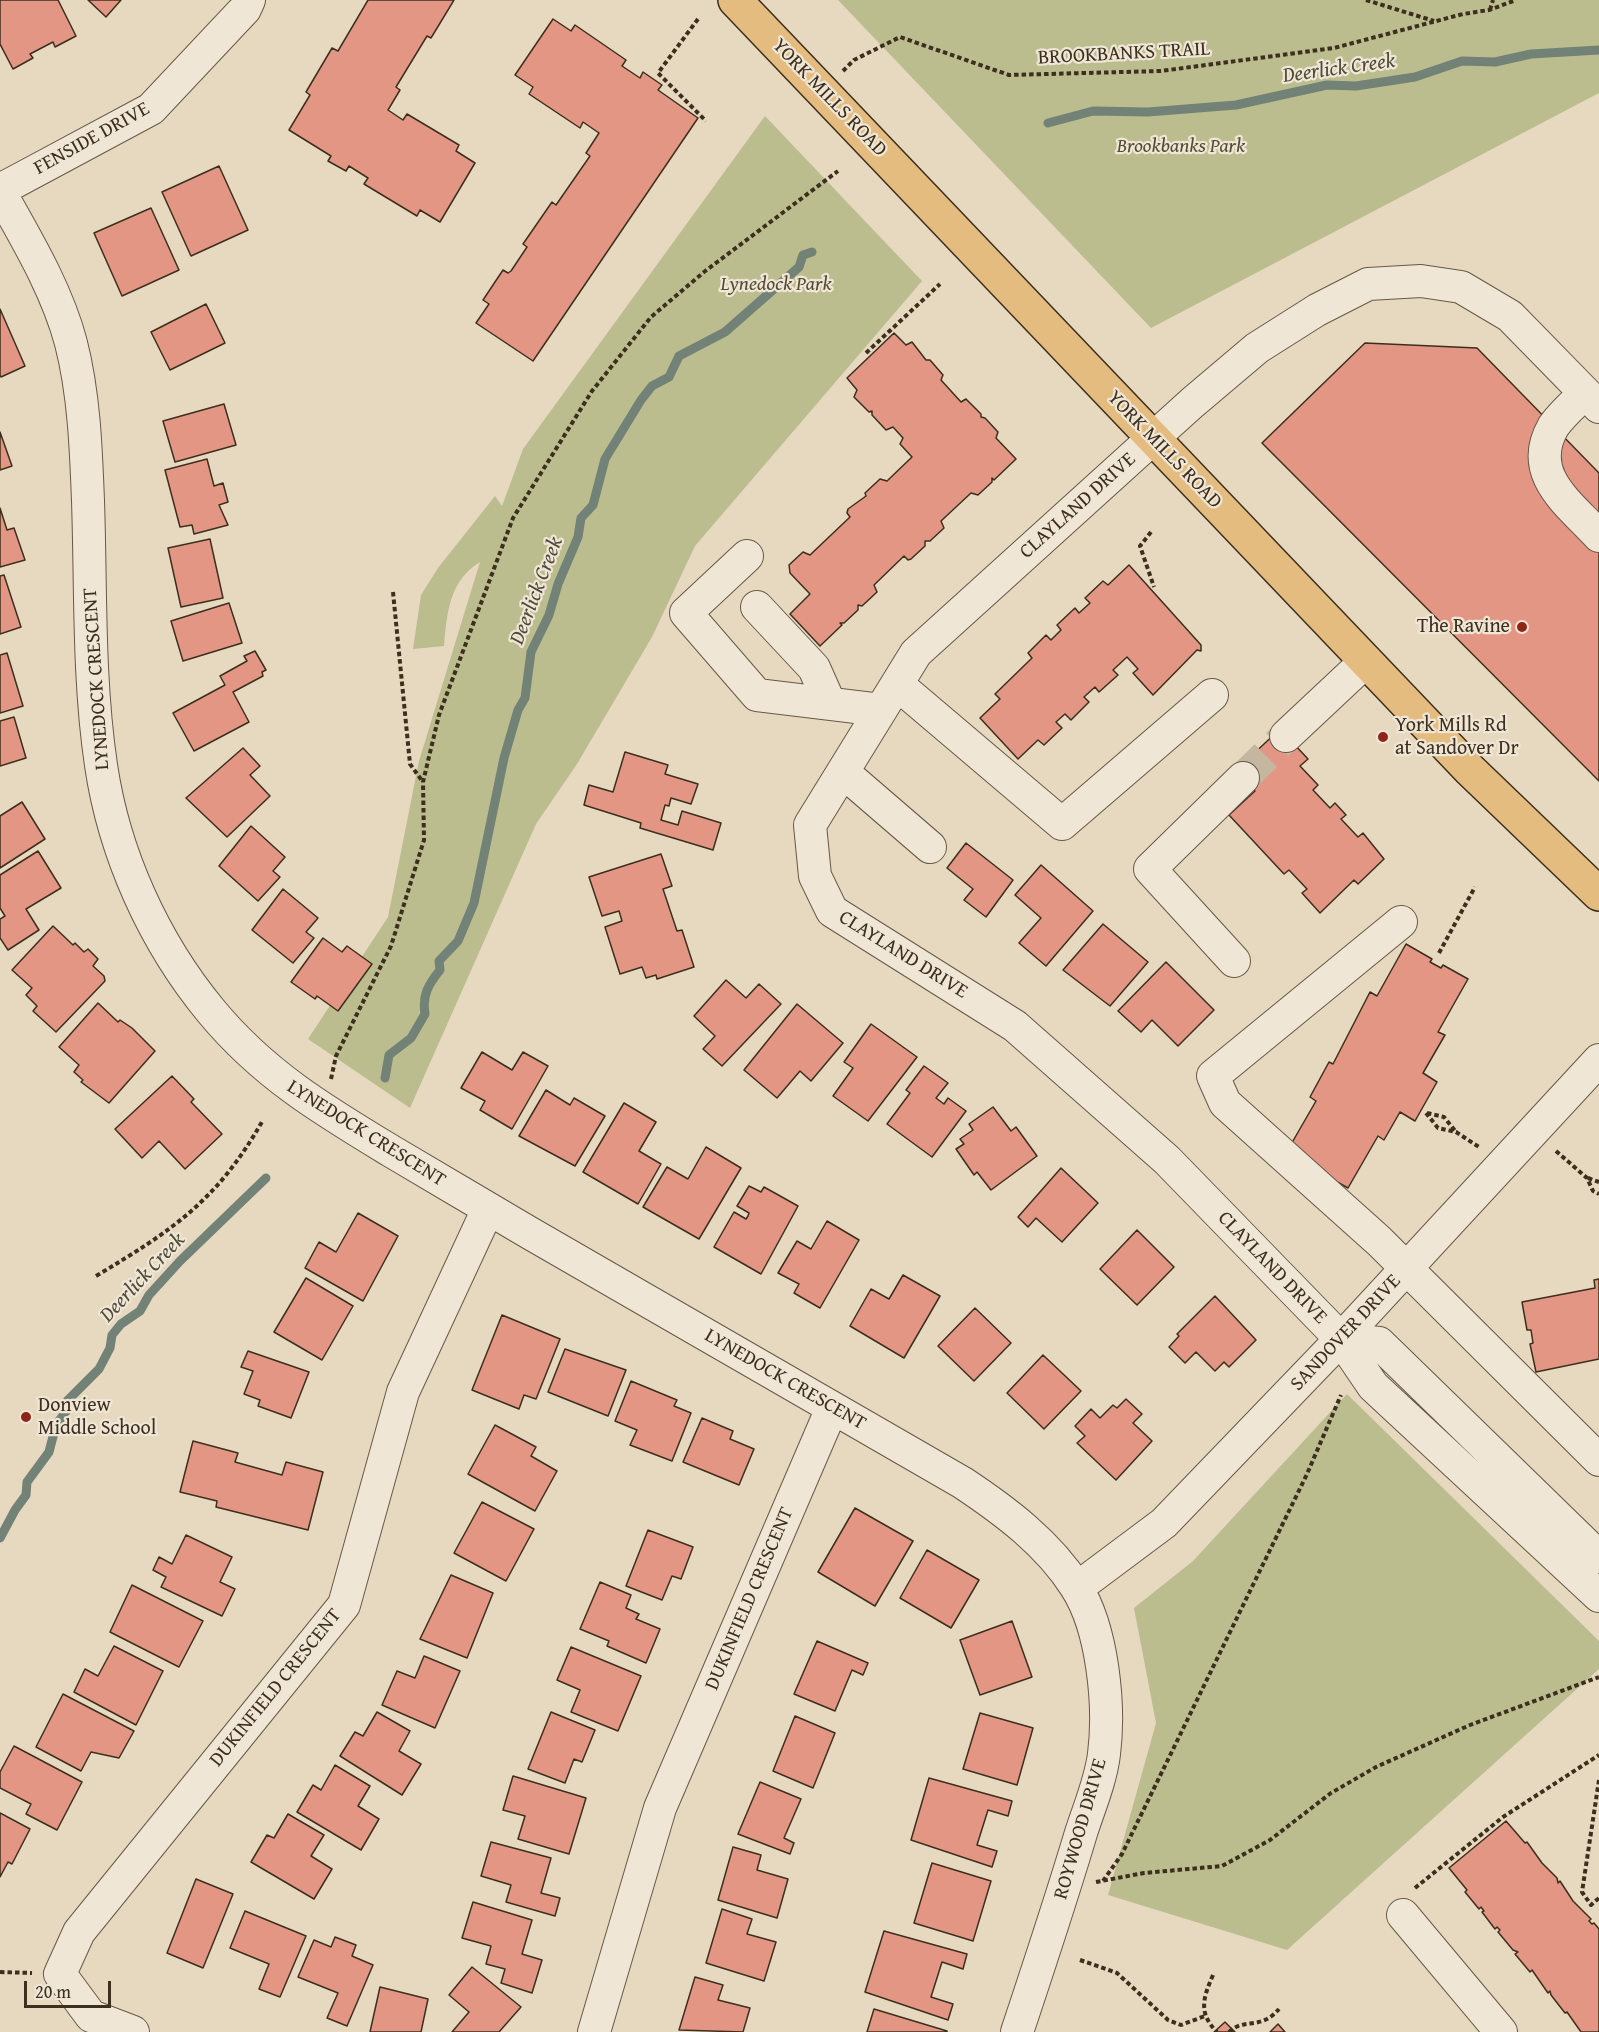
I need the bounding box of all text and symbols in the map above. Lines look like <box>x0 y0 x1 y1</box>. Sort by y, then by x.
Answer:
street label: YORK MILLS ROAD <box>767 34 891 162</box>
street label: BROOKBANKS TRAIL <box>1037 38 1211 70</box>
water label: Deerlick Creek <box>1281 49 1397 89</box>
street label: FENSIDE DRIVE <box>30 97 154 181</box>
park label: Brookbanks Park <box>1117 135 1245 159</box>
park label: Lynedock Park <box>720 273 832 297</box>
street label: YORK MILLS ROAD <box>1102 386 1226 514</box>
street label: CLAYLAND DRIVE <box>1015 448 1141 564</box>
water label: Deerlick Creek <box>505 534 569 648</box>
street label: LYNEDOCK CRESCENT <box>79 587 115 771</box>
place label: The Ravine <box>1417 615 1510 639</box>
marker: The Ravine <box>1515 620 1529 634</box>
place label: York Mills Rd at Sandover Dr <box>1395 714 1519 761</box>
marker: York Mills Rd at Sandover Dr <box>1376 730 1390 744</box>
street label: CLAYLAND DRIVE <box>834 906 972 1004</box>
street label: LYNEDOCK CRESCENT <box>282 1075 450 1193</box>
street label: CLAYLAND DRIVE <box>1212 1207 1332 1329</box>
water label: Deerlick Creek <box>95 1228 191 1328</box>
street label: SANDOVER DRIVE <box>1286 1270 1406 1396</box>
street label: LYNEDOCK CRESCENT <box>700 1324 870 1436</box>
place label: Donview Middle School <box>38 1394 156 1441</box>
marker: Donview Middle School <box>19 1410 33 1424</box>
street label: DUKINFIELD CRESCENT <box>701 1504 799 1694</box>
street label: DUKINFIELD CRESCENT <box>205 1604 347 1772</box>
street label: ROYWOOD DRIVE <box>1049 1756 1113 1902</box>
scale bar <box>27 1969 114 2007</box>
text: 20 m <box>35 1978 71 2005</box>

